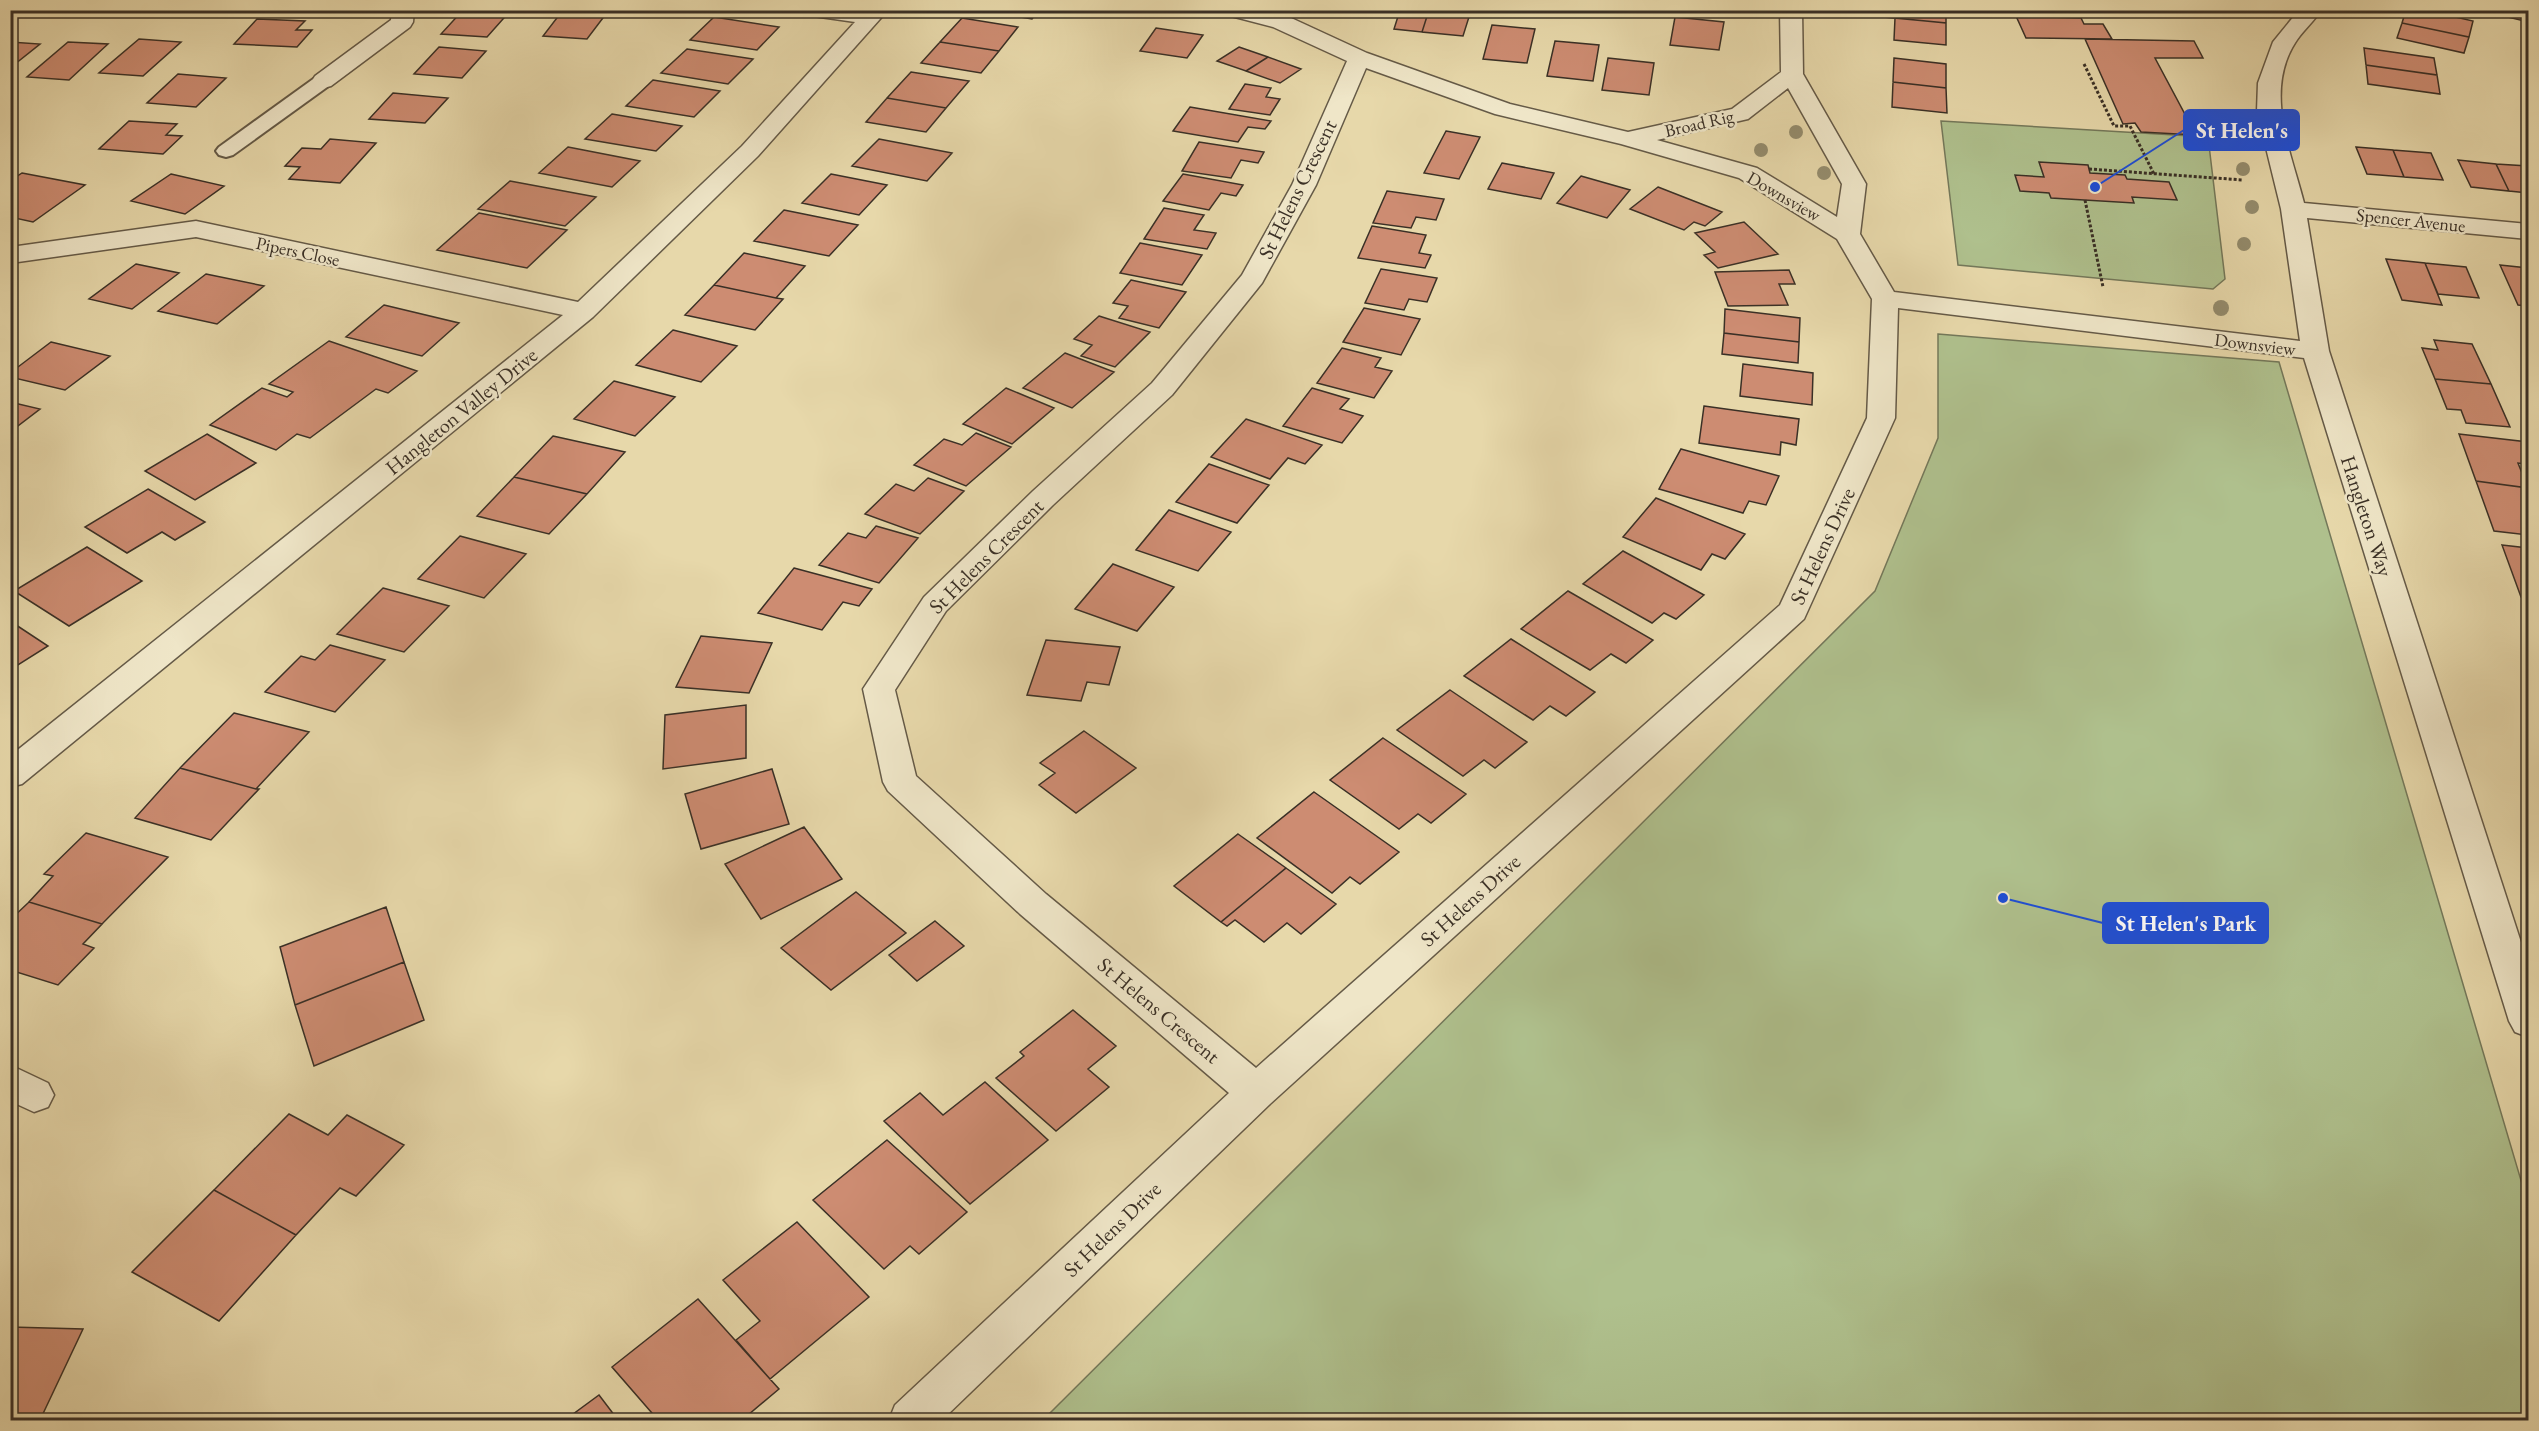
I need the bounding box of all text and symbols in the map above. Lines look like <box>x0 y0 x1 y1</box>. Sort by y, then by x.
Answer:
street label: Broad Rig <box>1662 104 1736 142</box>
callout: St Helen's <box>2184 110 2299 150</box>
street label: St Helens Crescent <box>1252 114 1343 263</box>
text: St Helen's <box>2196 116 2288 145</box>
street label: Downsview <box>1743 166 1826 227</box>
street label: Spencer Avenue <box>2355 203 2467 237</box>
street label: Pipers Close <box>254 231 342 271</box>
street label: Downsview <box>2213 328 2298 360</box>
street label: Hangleton Valley Drive <box>379 341 543 481</box>
street label: Hangleton Way <box>2335 452 2399 581</box>
street label: St Helens Drive <box>1783 483 1861 609</box>
street label: St Helens Crescent <box>923 492 1050 619</box>
street label: St Helens Drive <box>1414 848 1526 952</box>
callout: St Helen's Park <box>2103 903 2268 943</box>
text: St Helen's Park <box>2116 909 2257 938</box>
street label: St Helens Crescent <box>1092 951 1226 1069</box>
street label: St Helens Drive <box>1057 1176 1167 1282</box>

